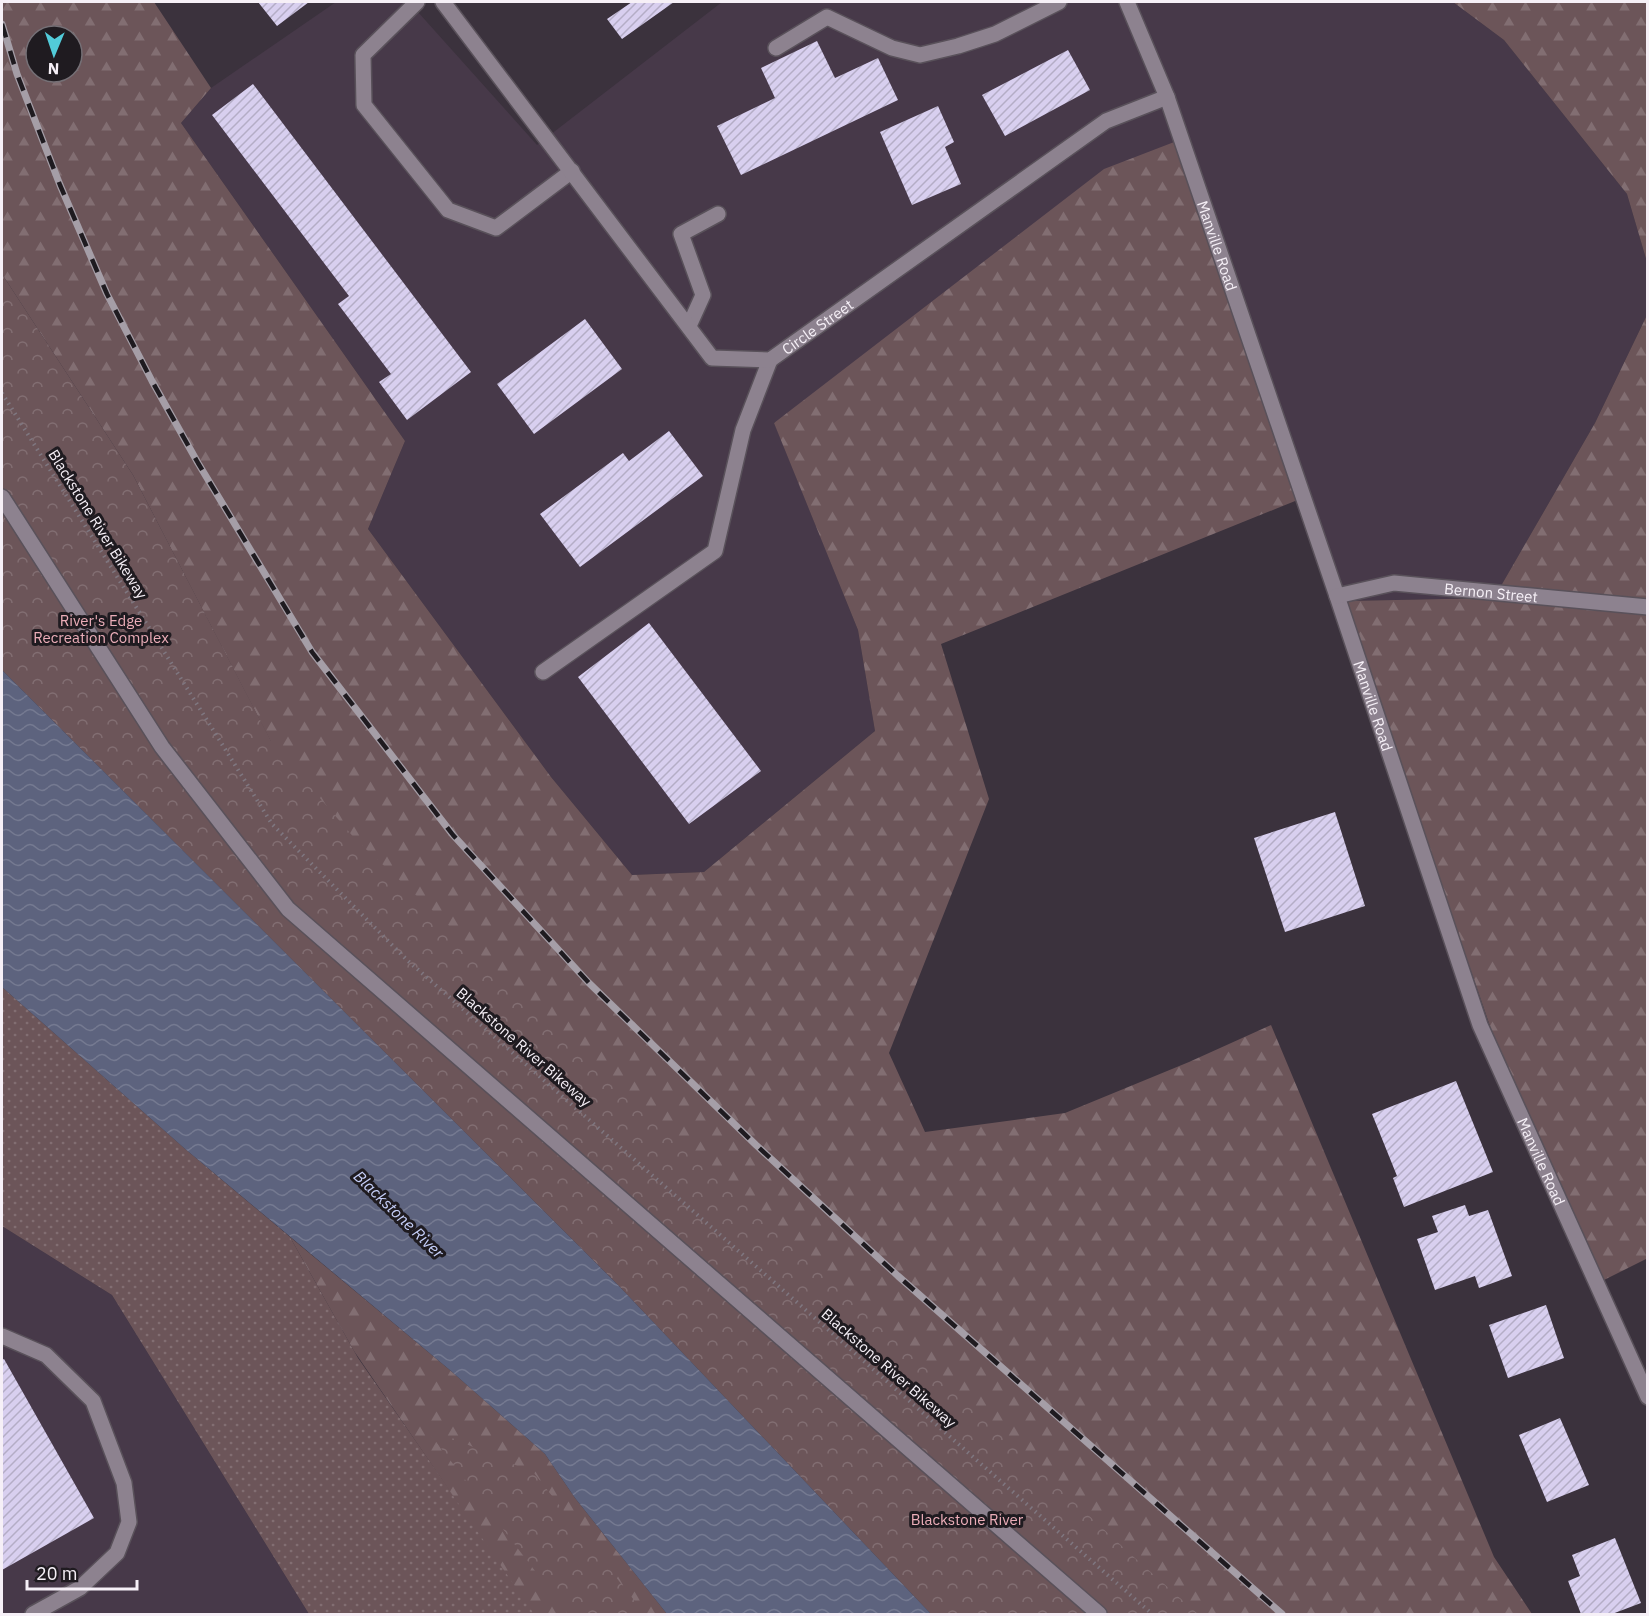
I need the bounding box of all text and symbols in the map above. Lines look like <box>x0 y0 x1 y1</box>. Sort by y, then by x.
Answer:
north arrow <box>24 24 84 84</box>
text: N <box>47 59 60 79</box>
street label: Manville Road <box>1193 198 1242 293</box>
street label: Circle Street <box>778 295 856 358</box>
street label: Blackstone River Bikeway <box>44 446 152 603</box>
street label: Bernon Street <box>1444 578 1539 606</box>
park label: River's Edge Recreation Complex <box>33 611 169 647</box>
street label: Manville Road <box>1350 658 1398 754</box>
street label: Blackstone River Bikeway <box>453 983 596 1111</box>
street label: Manville Road <box>1514 1114 1570 1208</box>
water label: Blackstone River <box>350 1166 449 1263</box>
street label: Blackstone River Bikeway <box>818 1304 961 1432</box>
park label: Blackstone River <box>911 1510 1024 1529</box>
scale bar <box>27 1553 136 1591</box>
text: 20 m <box>36 1562 78 1585</box>

